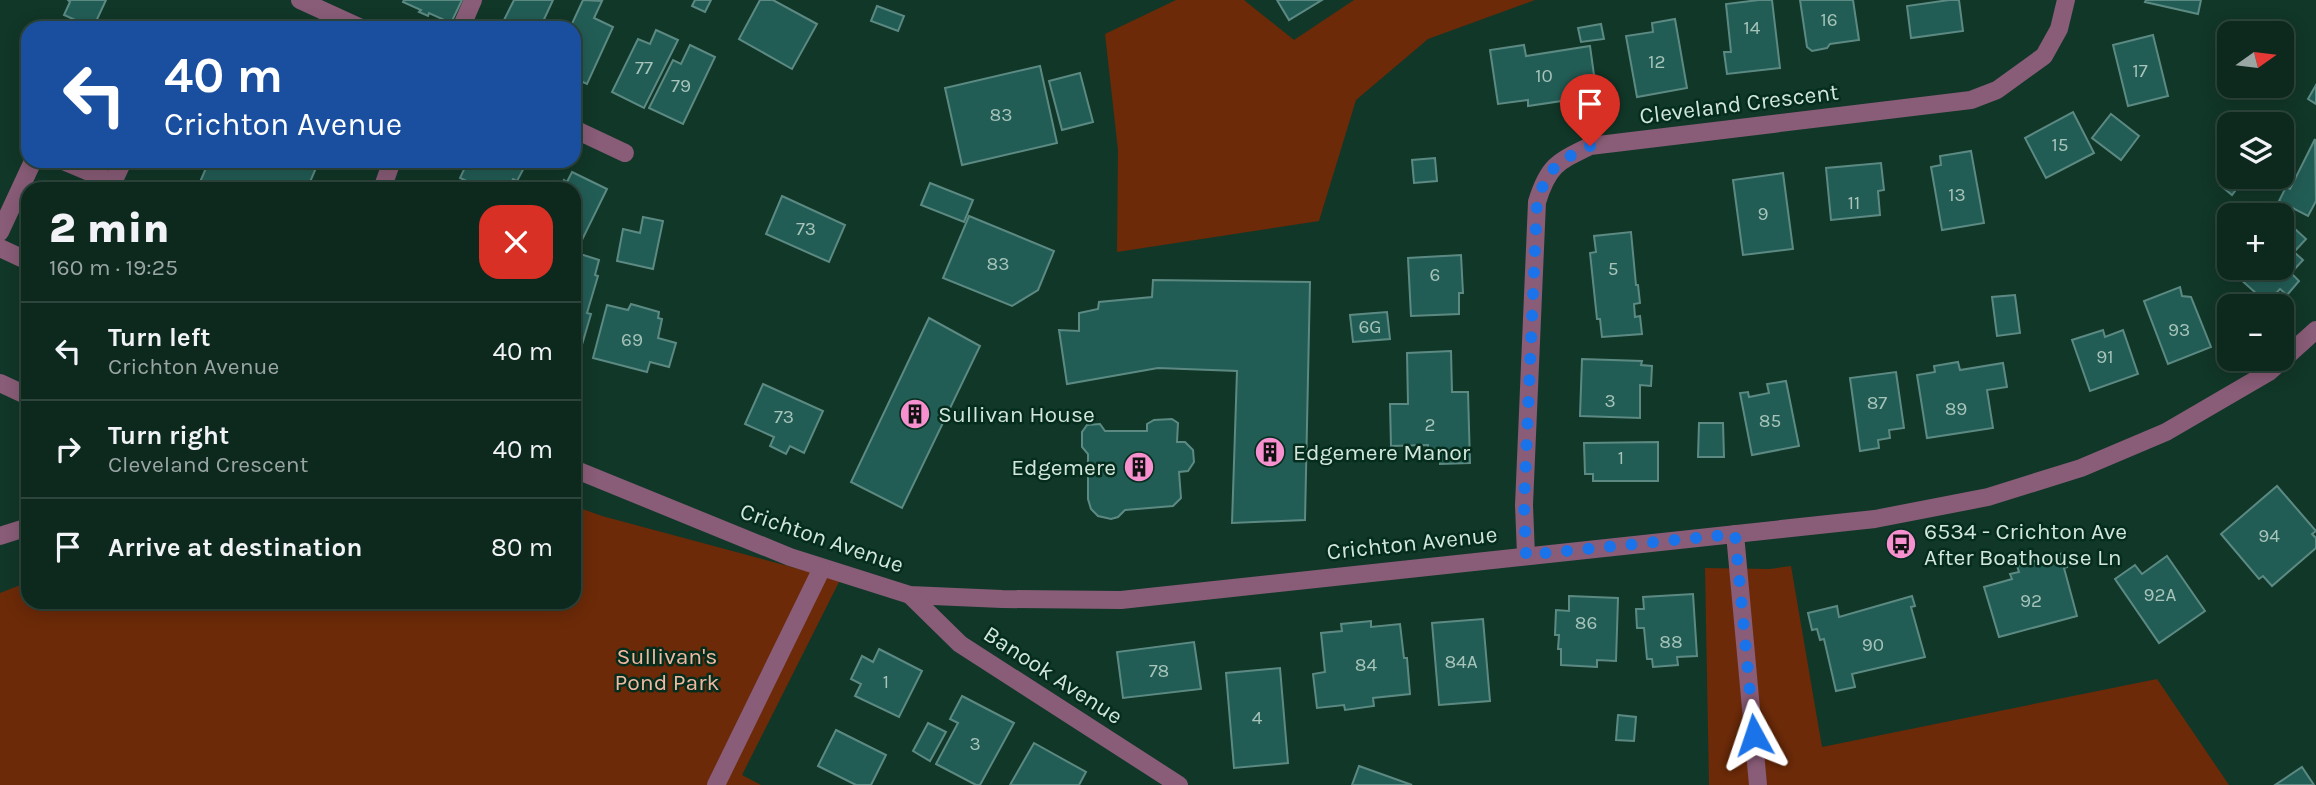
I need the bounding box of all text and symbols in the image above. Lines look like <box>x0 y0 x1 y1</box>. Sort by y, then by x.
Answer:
house number: 16 <box>1820 9 1838 31</box>
house number: 14 <box>1744 17 1761 39</box>
north arrow <box>2217 21 2294 98</box>
map controls <box>2217 21 2294 371</box>
text: 40 m <box>164 47 283 104</box>
icon: left <box>49 49 140 140</box>
house number: 12 <box>1648 51 1666 73</box>
house number: 77 <box>635 57 653 79</box>
house number: 17 <box>2132 60 2148 82</box>
house number: 10 <box>1535 65 1553 87</box>
pin <box>1560 74 1620 146</box>
house number: 79 <box>671 75 691 97</box>
street label: Cleveland Crescent <box>1638 78 1840 130</box>
icon: arrive <box>1571 85 1609 123</box>
house number: 83 <box>990 104 1012 126</box>
text: Crichton Avenue <box>164 106 402 143</box>
button: layers <box>2217 112 2294 189</box>
house number: 15 <box>2051 134 2069 156</box>
house number: 13 <box>1948 184 1966 206</box>
house number: 11 <box>1848 192 1860 214</box>
text: 2 min <box>49 203 169 253</box>
house number: 9 <box>1757 203 1769 225</box>
button: + <box>2217 203 2294 280</box>
button: close <box>479 205 553 279</box>
house number: 73 <box>796 218 816 240</box>
house number: 83 <box>987 253 1009 275</box>
text: 160 m · 19:25 <box>49 254 178 281</box>
house number: 5 <box>1608 258 1618 280</box>
house number: 6 <box>1430 264 1440 286</box>
button: − <box>2217 294 2294 371</box>
house number: 6G <box>1358 316 1382 338</box>
house number: 93 <box>2168 319 2190 341</box>
text: Turn left <box>108 322 210 353</box>
house number: 69 <box>621 329 643 351</box>
icon: left <box>49 332 87 370</box>
text: 40 m <box>493 336 553 367</box>
house number: 91 <box>2096 346 2114 368</box>
text: Crichton Avenue <box>108 353 279 380</box>
house number: 3 <box>1604 390 1616 412</box>
house number: 87 <box>1867 392 1887 414</box>
building icon: Sullivan House <box>898 397 932 431</box>
house number: 89 <box>1945 398 1967 420</box>
place label: Sullivan House <box>938 401 1095 428</box>
house number: 73 <box>774 406 794 428</box>
house number: 85 <box>1759 410 1781 432</box>
house number: 2 <box>1424 414 1436 436</box>
text: Turn right <box>108 420 229 451</box>
icon: right <box>49 430 87 468</box>
text: 40 m <box>493 434 553 465</box>
building icon: Edgemere Manor <box>1253 435 1287 469</box>
place label: Edgemere Manor <box>1293 439 1471 466</box>
house number: 1 <box>1618 447 1624 469</box>
building icon: Edgemere <box>1122 450 1156 484</box>
text: Cleveland Crescent <box>108 451 308 478</box>
place label: Edgemere <box>1011 454 1116 481</box>
street label: Crichton Avenue <box>737 497 907 579</box>
place label: 6534 - Crichton Ave After Boathouse Ln <box>1924 518 2127 571</box>
street label: Crichton Avenue <box>1325 521 1499 565</box>
house number: 94 <box>2258 525 2280 547</box>
bus stop icon: 6534 - Crichton Ave After Boathouse Ln <box>1884 527 1918 561</box>
icon: arrive <box>49 528 87 566</box>
text: Arrive at destination <box>108 532 362 563</box>
text: 80 m <box>491 532 553 563</box>
house number: 92A <box>2144 584 2177 606</box>
house number: 92 <box>2020 590 2042 612</box>
house number: 86 <box>1575 612 1597 634</box>
street label: Banook Avenue <box>979 620 1127 730</box>
house number: 88 <box>1659 631 1683 653</box>
house number: 90 <box>1862 634 1884 656</box>
park label: Sullivan's Pond Park <box>615 643 720 696</box>
house number: 84A <box>1444 651 1478 673</box>
house number: 84 <box>1355 654 1378 676</box>
house number: 78 <box>1149 660 1169 682</box>
house number: 1 <box>883 671 889 693</box>
position arrow <box>1717 698 1791 772</box>
house number: 4 <box>1252 707 1263 729</box>
house number: 3 <box>969 733 981 755</box>

